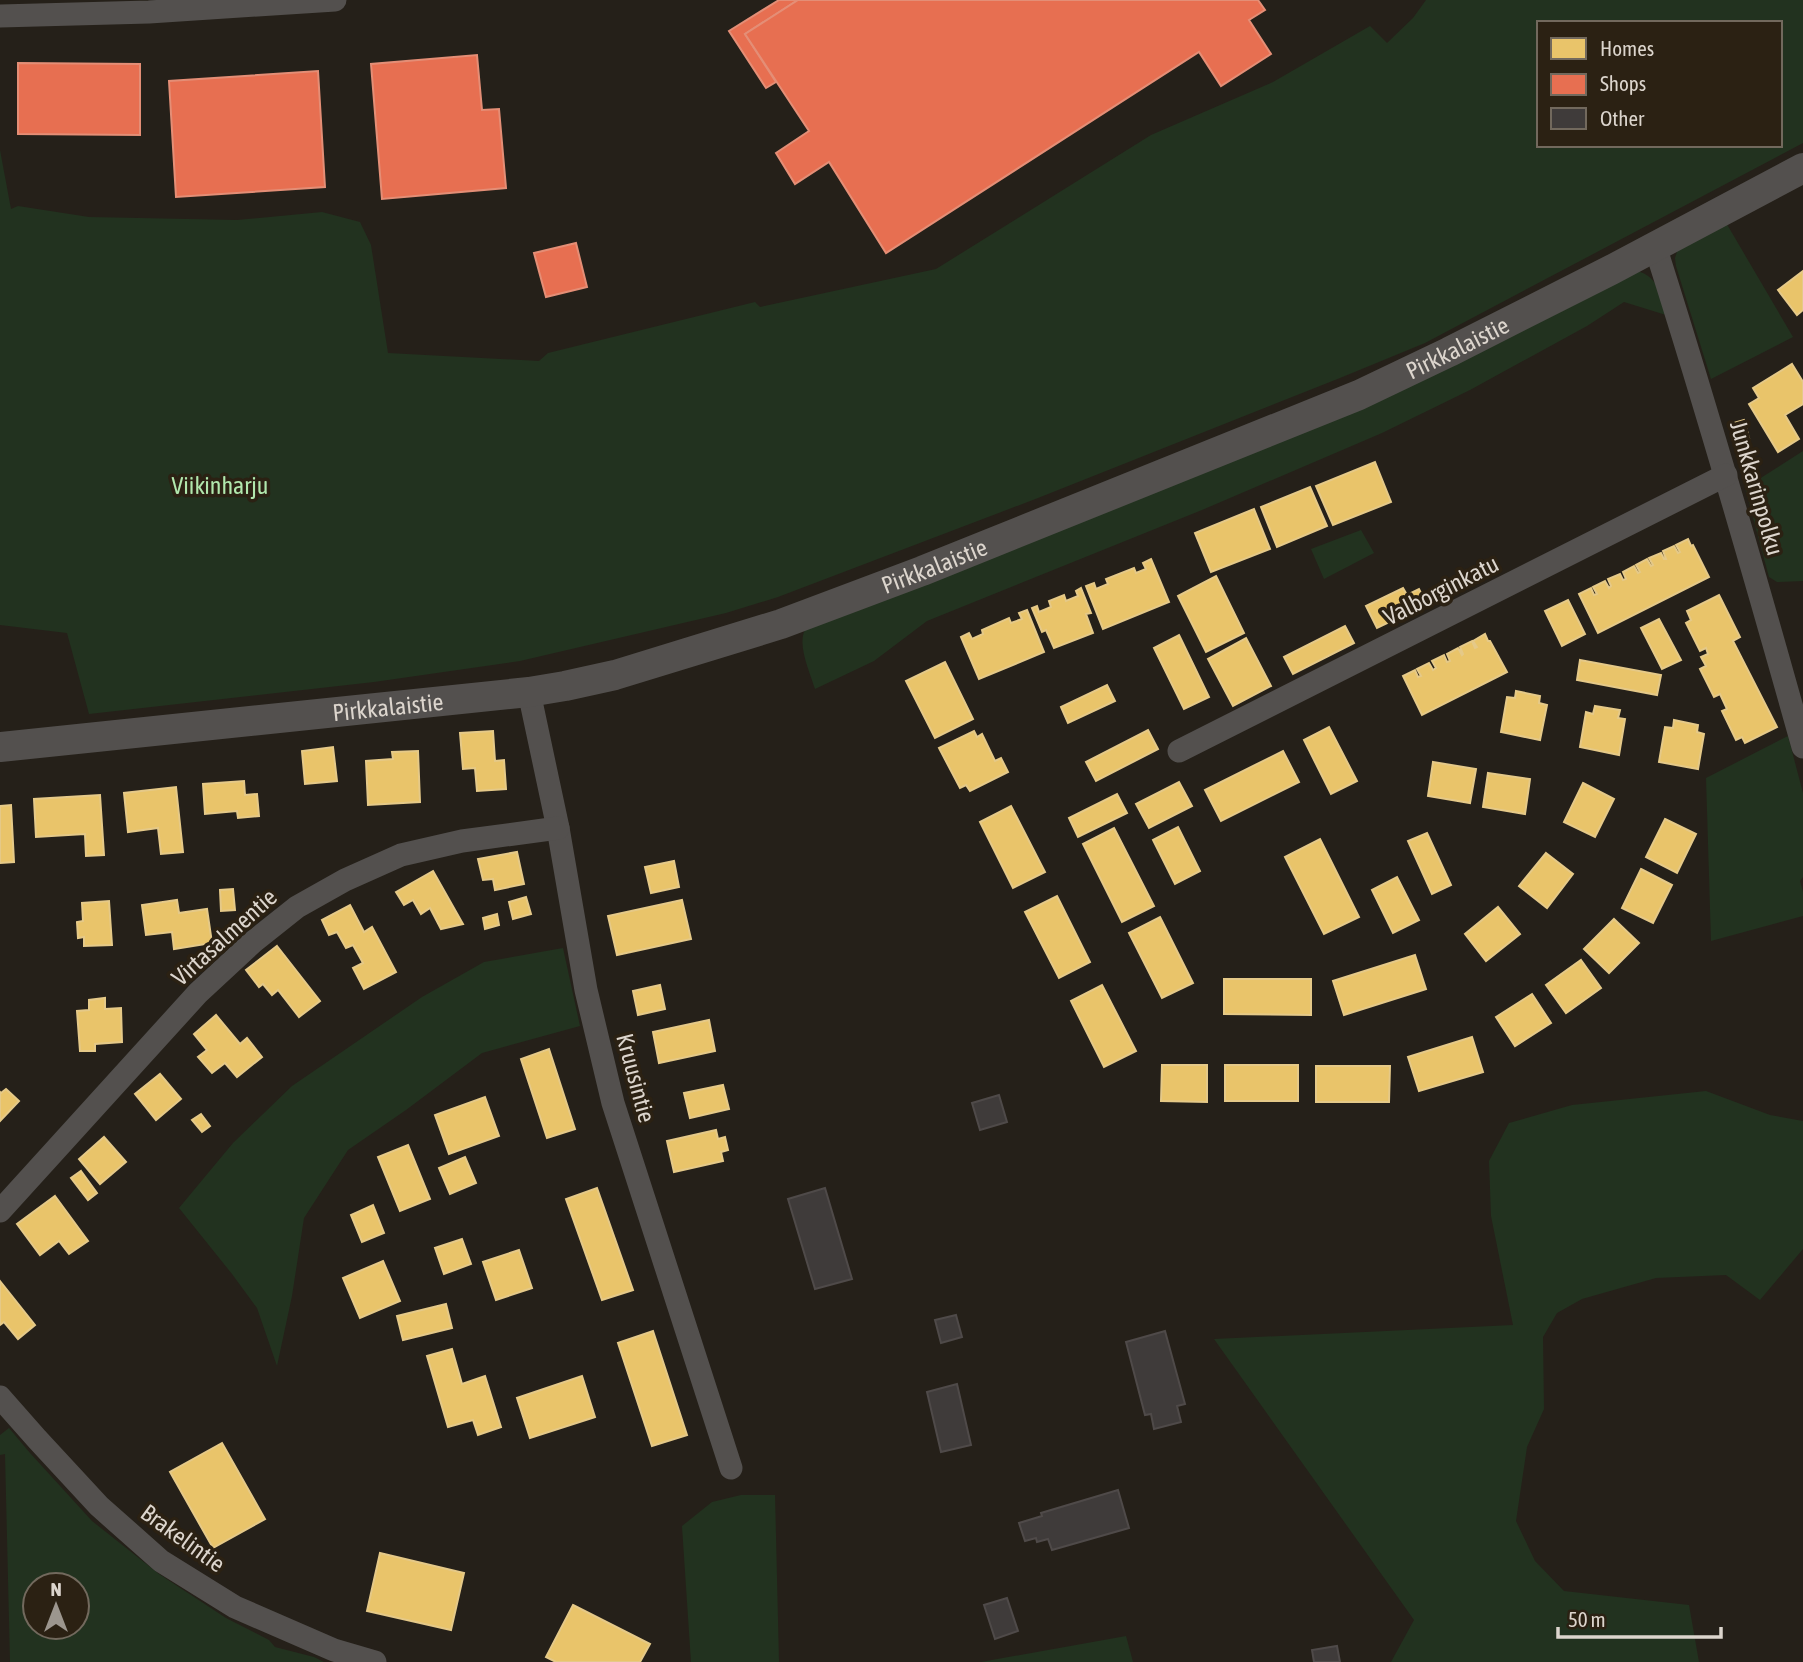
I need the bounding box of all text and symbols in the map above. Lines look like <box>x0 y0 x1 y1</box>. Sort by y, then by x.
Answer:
legend <box>1537 21 1782 147</box>
text: Homes <box>1600 36 1654 60</box>
text: Shops <box>1600 71 1646 95</box>
text: Other <box>1600 106 1645 130</box>
street label: Pirkkalaistie <box>1401 311 1513 384</box>
street label: Junkkarinpolku <box>1725 418 1789 558</box>
park label: Viikinharju <box>172 472 268 499</box>
street label: Pirkkalaistie <box>878 533 991 599</box>
street label: Valborginkatu <box>1379 550 1503 630</box>
street label: Pirkkalaistie <box>331 687 445 726</box>
street label: Virtasalmentie <box>166 883 282 991</box>
street label: Kruusintie <box>611 1031 661 1125</box>
street label: Brakelintie <box>136 1499 230 1577</box>
north arrow <box>21 1571 91 1641</box>
text: N <box>50 1578 62 1600</box>
scale bar <box>1558 1596 1721 1640</box>
text: 50 m <box>1568 1607 1606 1631</box>

